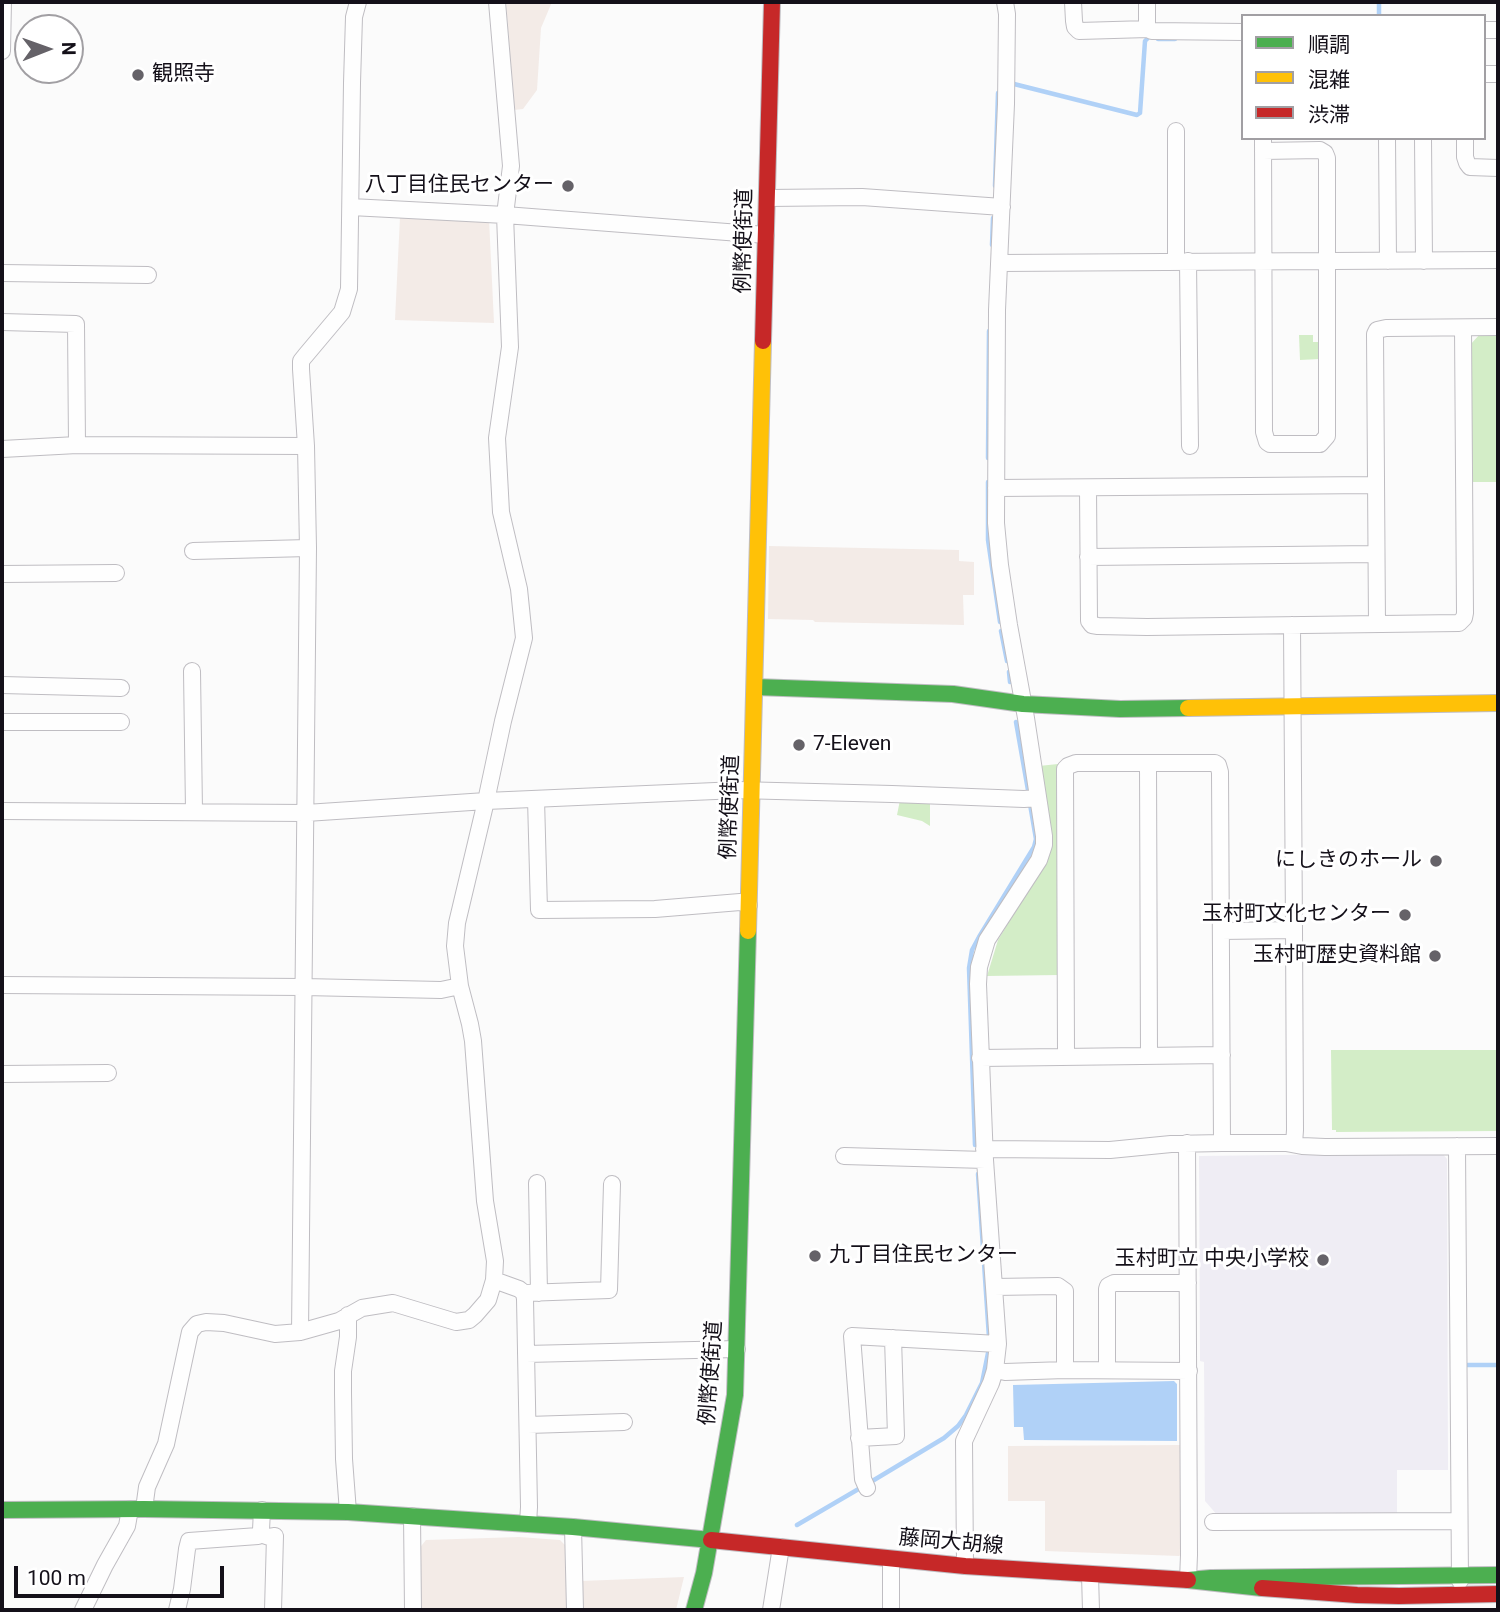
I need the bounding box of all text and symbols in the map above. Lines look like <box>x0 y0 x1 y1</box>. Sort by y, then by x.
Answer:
north arrow <box>14 14 84 84</box>
legend <box>1241 14 1486 140</box>
text: 順調 <box>1308 33 1350 57</box>
text: N <box>57 42 80 56</box>
place label: 観照寺 <box>152 62 215 88</box>
marker: 観照寺 <box>130 67 146 83</box>
text: 混雑 <box>1308 68 1350 92</box>
text: 渋滞 <box>1308 103 1350 127</box>
place label: 八丁目住民センター <box>365 173 554 199</box>
marker: 八丁目住民センター <box>560 178 576 194</box>
street label: 例幣使街道 <box>731 188 759 294</box>
place label: 7-Eleven <box>813 732 891 758</box>
marker: 7-Eleven <box>791 737 807 753</box>
street label: 例幣使街道 <box>717 754 745 860</box>
place label: にしきのホール <box>1275 848 1422 874</box>
marker: にしきのホール <box>1428 853 1444 869</box>
place label: 玉村町文化センター <box>1202 902 1391 928</box>
marker: 玉村町文化センター <box>1397 907 1413 923</box>
place label: 玉村町歴史資料館 <box>1253 943 1421 969</box>
marker: 玉村町歴史資料館 <box>1427 948 1443 964</box>
place label: 九丁目住民センター <box>829 1243 1018 1269</box>
place label: 玉村町立 中央小学校 <box>1115 1247 1309 1273</box>
marker: 九丁目住民センター <box>807 1248 823 1264</box>
marker: 玉村町立 中央小学校 <box>1315 1252 1331 1268</box>
street label: 例幣使街道 <box>696 1320 728 1426</box>
street label: 藤岡大胡線 <box>898 1526 1004 1560</box>
scale bar <box>18 1552 228 1596</box>
text: 100 m <box>27 1566 86 1590</box>

